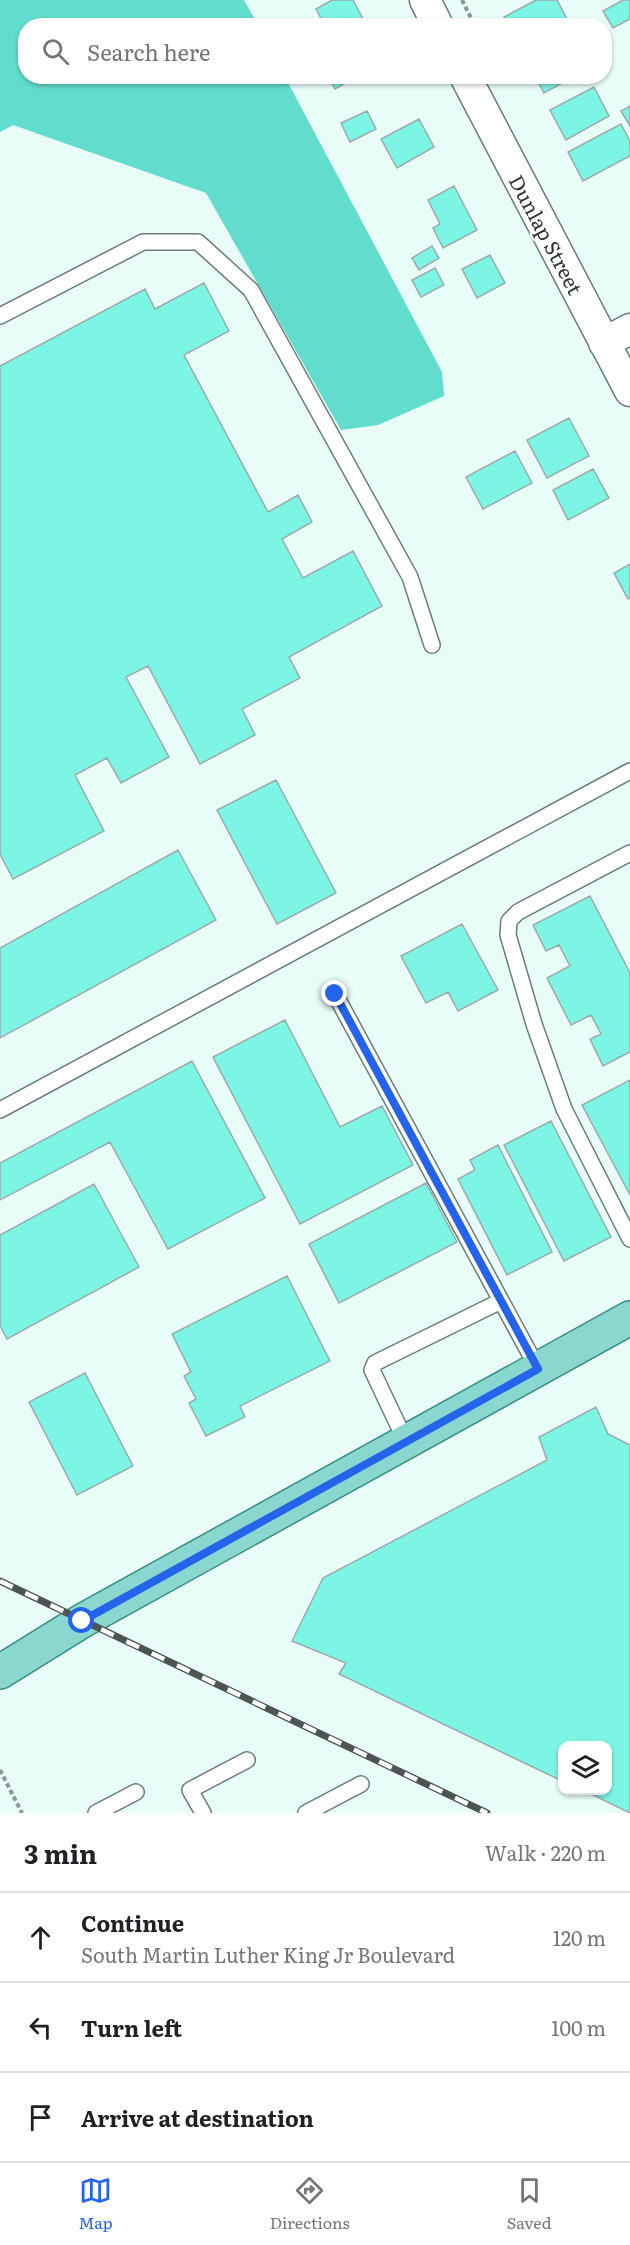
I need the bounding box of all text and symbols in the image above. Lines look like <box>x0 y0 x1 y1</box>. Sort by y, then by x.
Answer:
search box <box>18 18 612 84</box>
icon: search <box>39 35 72 68</box>
text: Search here <box>87 35 210 68</box>
street label: Dunlap Street <box>503 169 591 299</box>
route end <box>321 980 347 1006</box>
route start <box>68 1607 94 1633</box>
map controls <box>558 1741 612 1795</box>
button: layers <box>558 1741 612 1795</box>
text: 3 min <box>24 1833 97 1872</box>
text: Walk · 220 m <box>485 1837 606 1867</box>
text: Continue <box>81 1906 184 1939</box>
icon: ahead <box>24 1921 57 1954</box>
text: 120 m <box>553 1922 606 1952</box>
text: South Martin Luther King Jr Boulevard <box>81 1939 455 1969</box>
icon: left <box>24 2011 57 2044</box>
text: Turn left <box>81 2011 182 2044</box>
text: 100 m <box>551 2012 606 2042</box>
icon: arrive <box>24 2101 57 2134</box>
text: Arrive at destination <box>81 2101 314 2134</box>
tab: Map <box>79 2174 113 2234</box>
tab: Directions <box>270 2174 350 2234</box>
tab: Saved <box>507 2174 551 2234</box>

